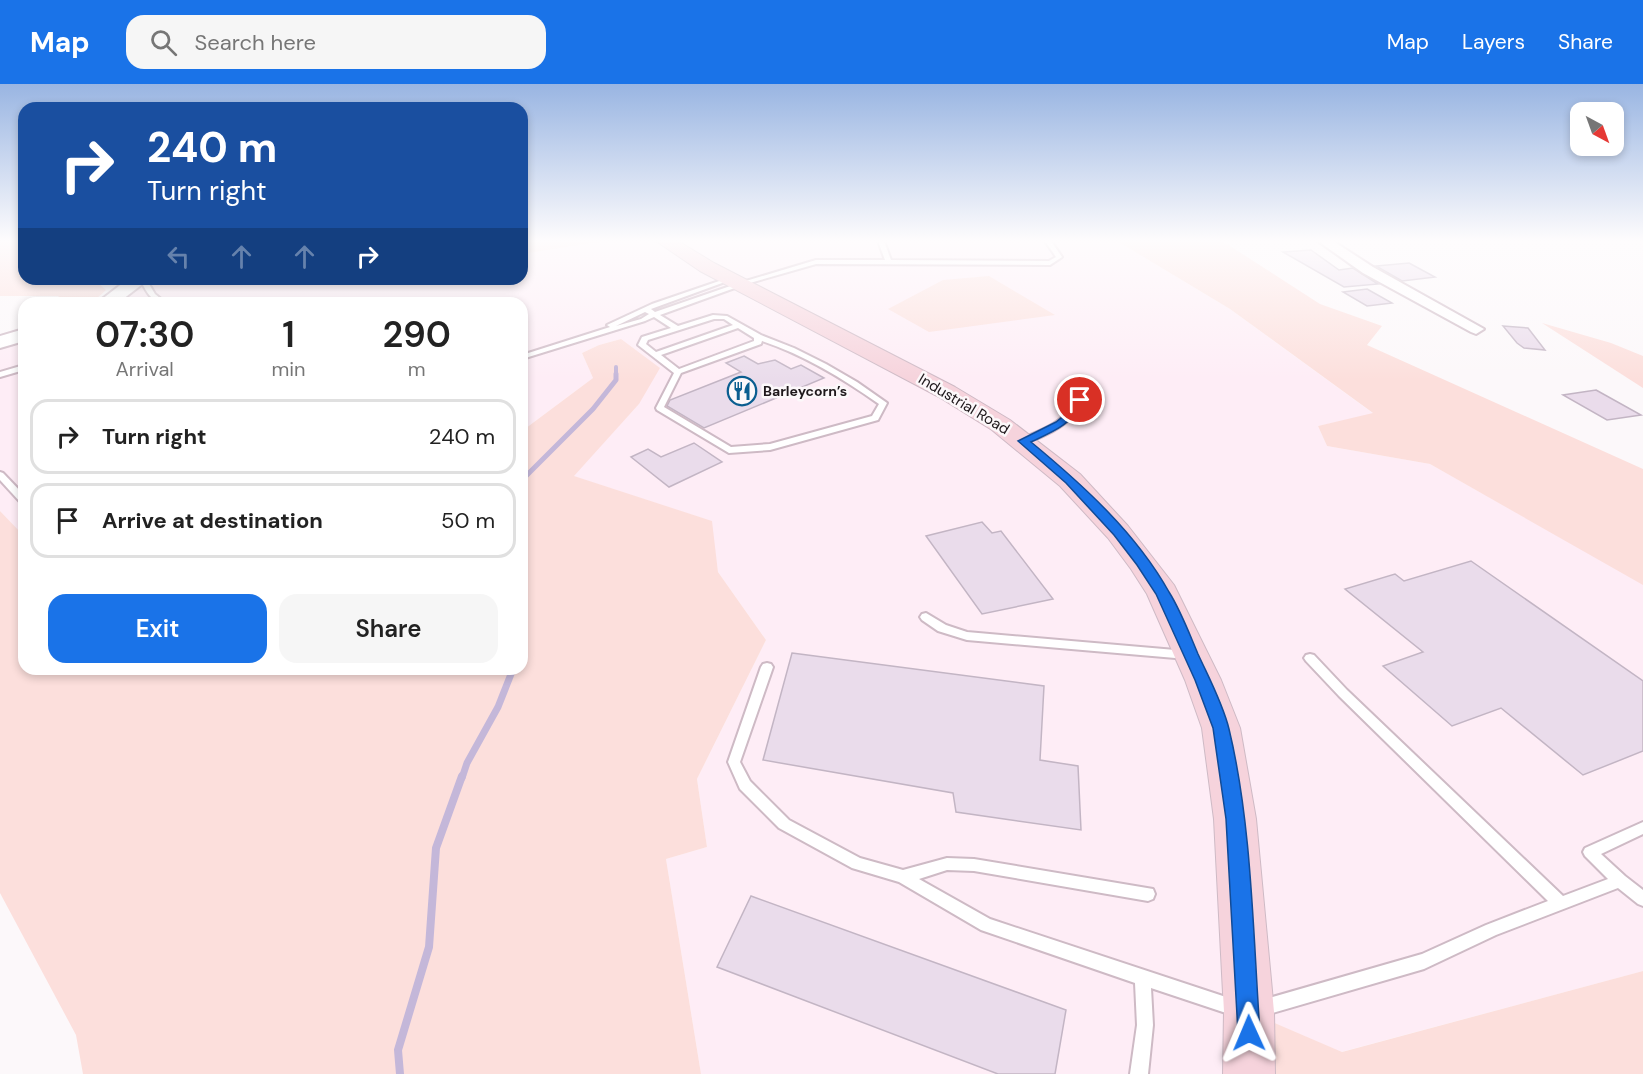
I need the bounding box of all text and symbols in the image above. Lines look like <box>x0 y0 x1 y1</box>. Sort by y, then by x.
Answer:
search box <box>126 15 546 69</box>
text: Map <box>30 24 90 61</box>
icon: search <box>147 26 180 59</box>
text: Search here <box>195 28 316 57</box>
text: Map <box>1387 28 1429 56</box>
text: Layers <box>1462 28 1525 56</box>
text: Share <box>1558 28 1613 56</box>
north arrow <box>1570 102 1624 156</box>
map controls <box>1570 102 1624 156</box>
text: 240 m <box>147 120 277 175</box>
icon: right <box>48 126 126 204</box>
text: Turn right <box>147 173 267 208</box>
icon: left <box>162 240 195 273</box>
icon: ahead <box>225 240 258 273</box>
icon: ahead <box>288 240 321 273</box>
icon: right <box>351 240 384 273</box>
text: 07:30 <box>95 311 194 358</box>
text: 1 <box>282 311 295 358</box>
text: 290 <box>383 311 451 358</box>
text: Arrival <box>116 356 174 382</box>
text: min <box>271 356 306 382</box>
text: m <box>408 356 426 382</box>
street label: Industrial Road <box>915 369 1013 439</box>
pin <box>1054 374 1105 425</box>
restaurant icon: Barleycorn’s <box>726 375 758 407</box>
place label: Barleycorn’s <box>763 382 847 400</box>
icon: arrive <box>1063 383 1096 416</box>
icon: right <box>51 420 84 453</box>
text: Turn right <box>102 422 207 451</box>
text: 240 m <box>429 422 495 451</box>
icon: arrive <box>51 504 84 537</box>
text: Arrive at destination <box>102 506 323 535</box>
text: 50 m <box>441 506 495 535</box>
button: Exit <box>48 594 267 663</box>
button: Share <box>279 594 498 663</box>
position arrow <box>1217 1001 1281 1065</box>

